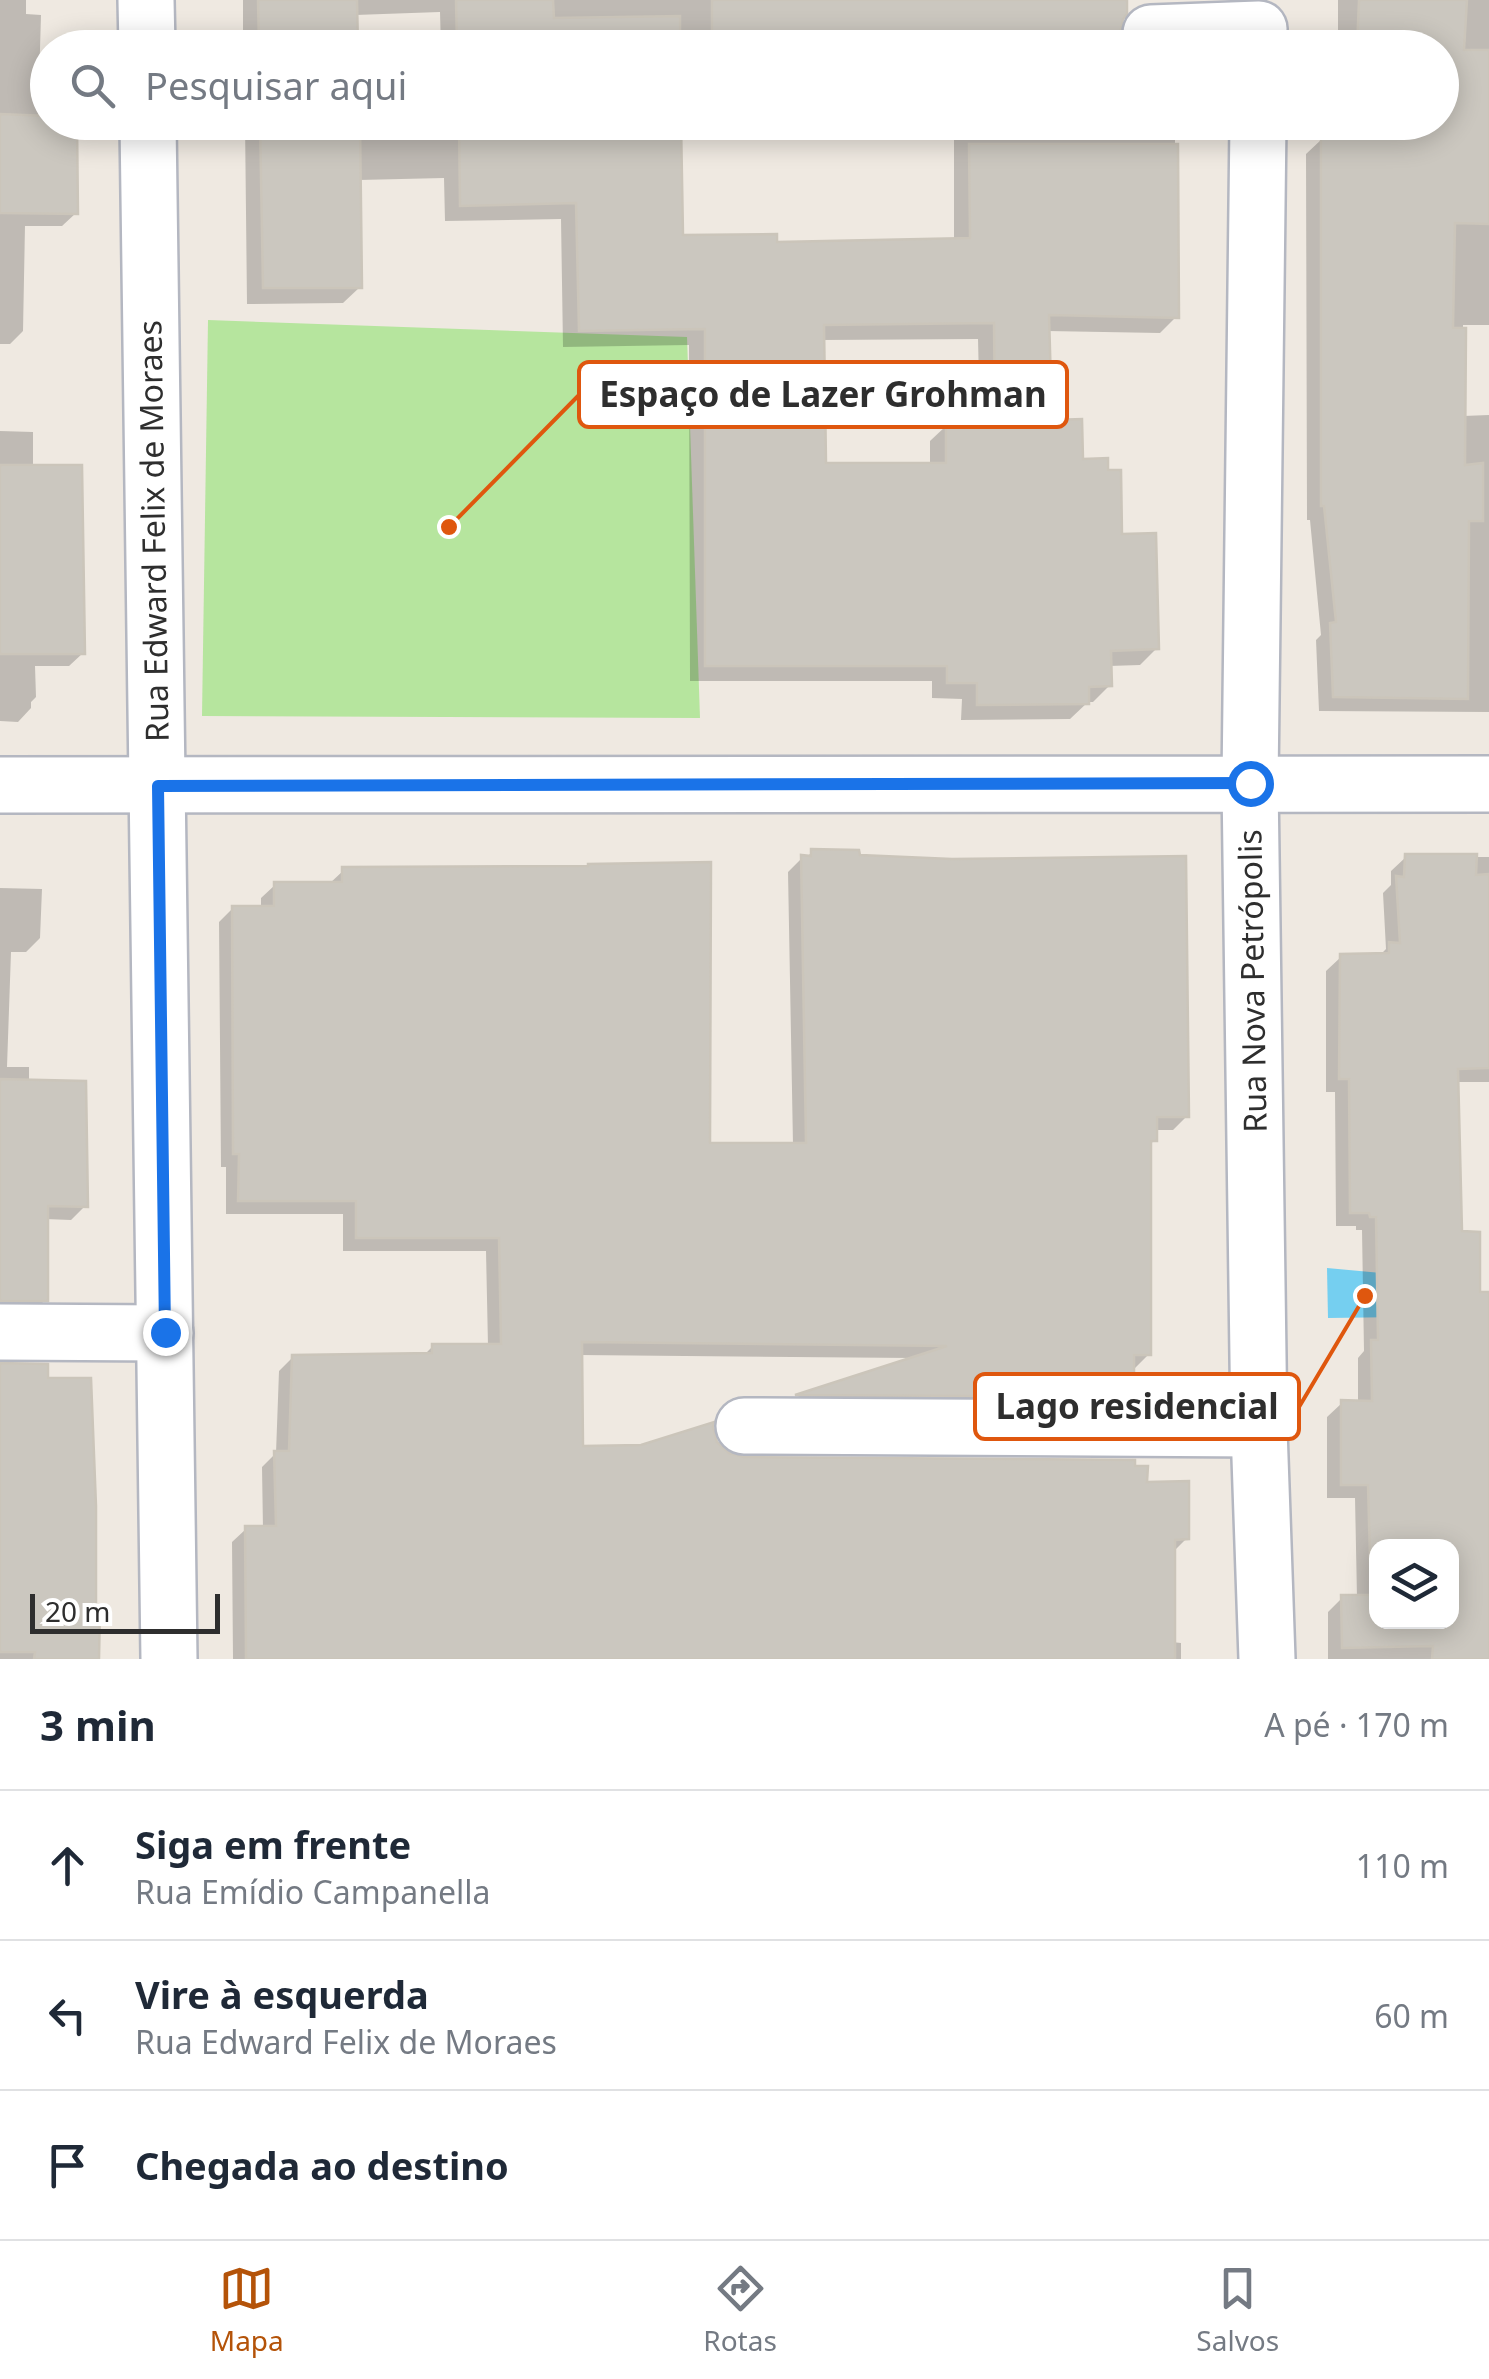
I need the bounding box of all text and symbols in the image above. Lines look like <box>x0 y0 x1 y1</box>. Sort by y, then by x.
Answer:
search box <box>30 30 1459 140</box>
icon: search <box>65 58 120 113</box>
text: Pesquisar aqui <box>145 59 407 111</box>
street label: Rua Edward Felix de Moraes <box>127 320 178 742</box>
callout: Espaço de Lazer Grohman <box>579 362 1067 427</box>
text: Espaço de Lazer Grohman <box>599 370 1047 417</box>
route start <box>1228 761 1274 807</box>
street label: Rua Nova Petrópolis <box>1227 829 1276 1133</box>
route end <box>143 1310 189 1356</box>
callout: Lago residencial <box>975 1374 1299 1439</box>
text: Lago residencial <box>995 1382 1279 1429</box>
map controls <box>1369 1539 1459 1629</box>
button: layers <box>1369 1539 1459 1629</box>
scale bar <box>30 1589 220 1634</box>
text: 20 m <box>45 1592 111 1630</box>
text: 3 min <box>40 1696 156 1753</box>
text: A pé · 170 m <box>1264 1703 1449 1746</box>
text: Siga em frente <box>135 1818 411 1870</box>
icon: ahead <box>40 1838 95 1893</box>
text: 110 m <box>1356 1844 1449 1887</box>
text: Rua Emídio Campanella <box>135 1870 491 1913</box>
text: Vire à esquerda <box>135 1968 429 2020</box>
icon: left <box>40 1988 95 2043</box>
text: 60 m <box>1374 1994 1449 2037</box>
text: Rua Edward Felix de Moraes <box>135 2020 557 2063</box>
icon: arrive <box>40 2138 95 2193</box>
text: Chegada ao destino <box>135 2139 509 2191</box>
tab: Mapa <box>210 2261 284 2359</box>
tab: Rotas <box>703 2261 777 2359</box>
tab: Salvos <box>1196 2261 1279 2359</box>

